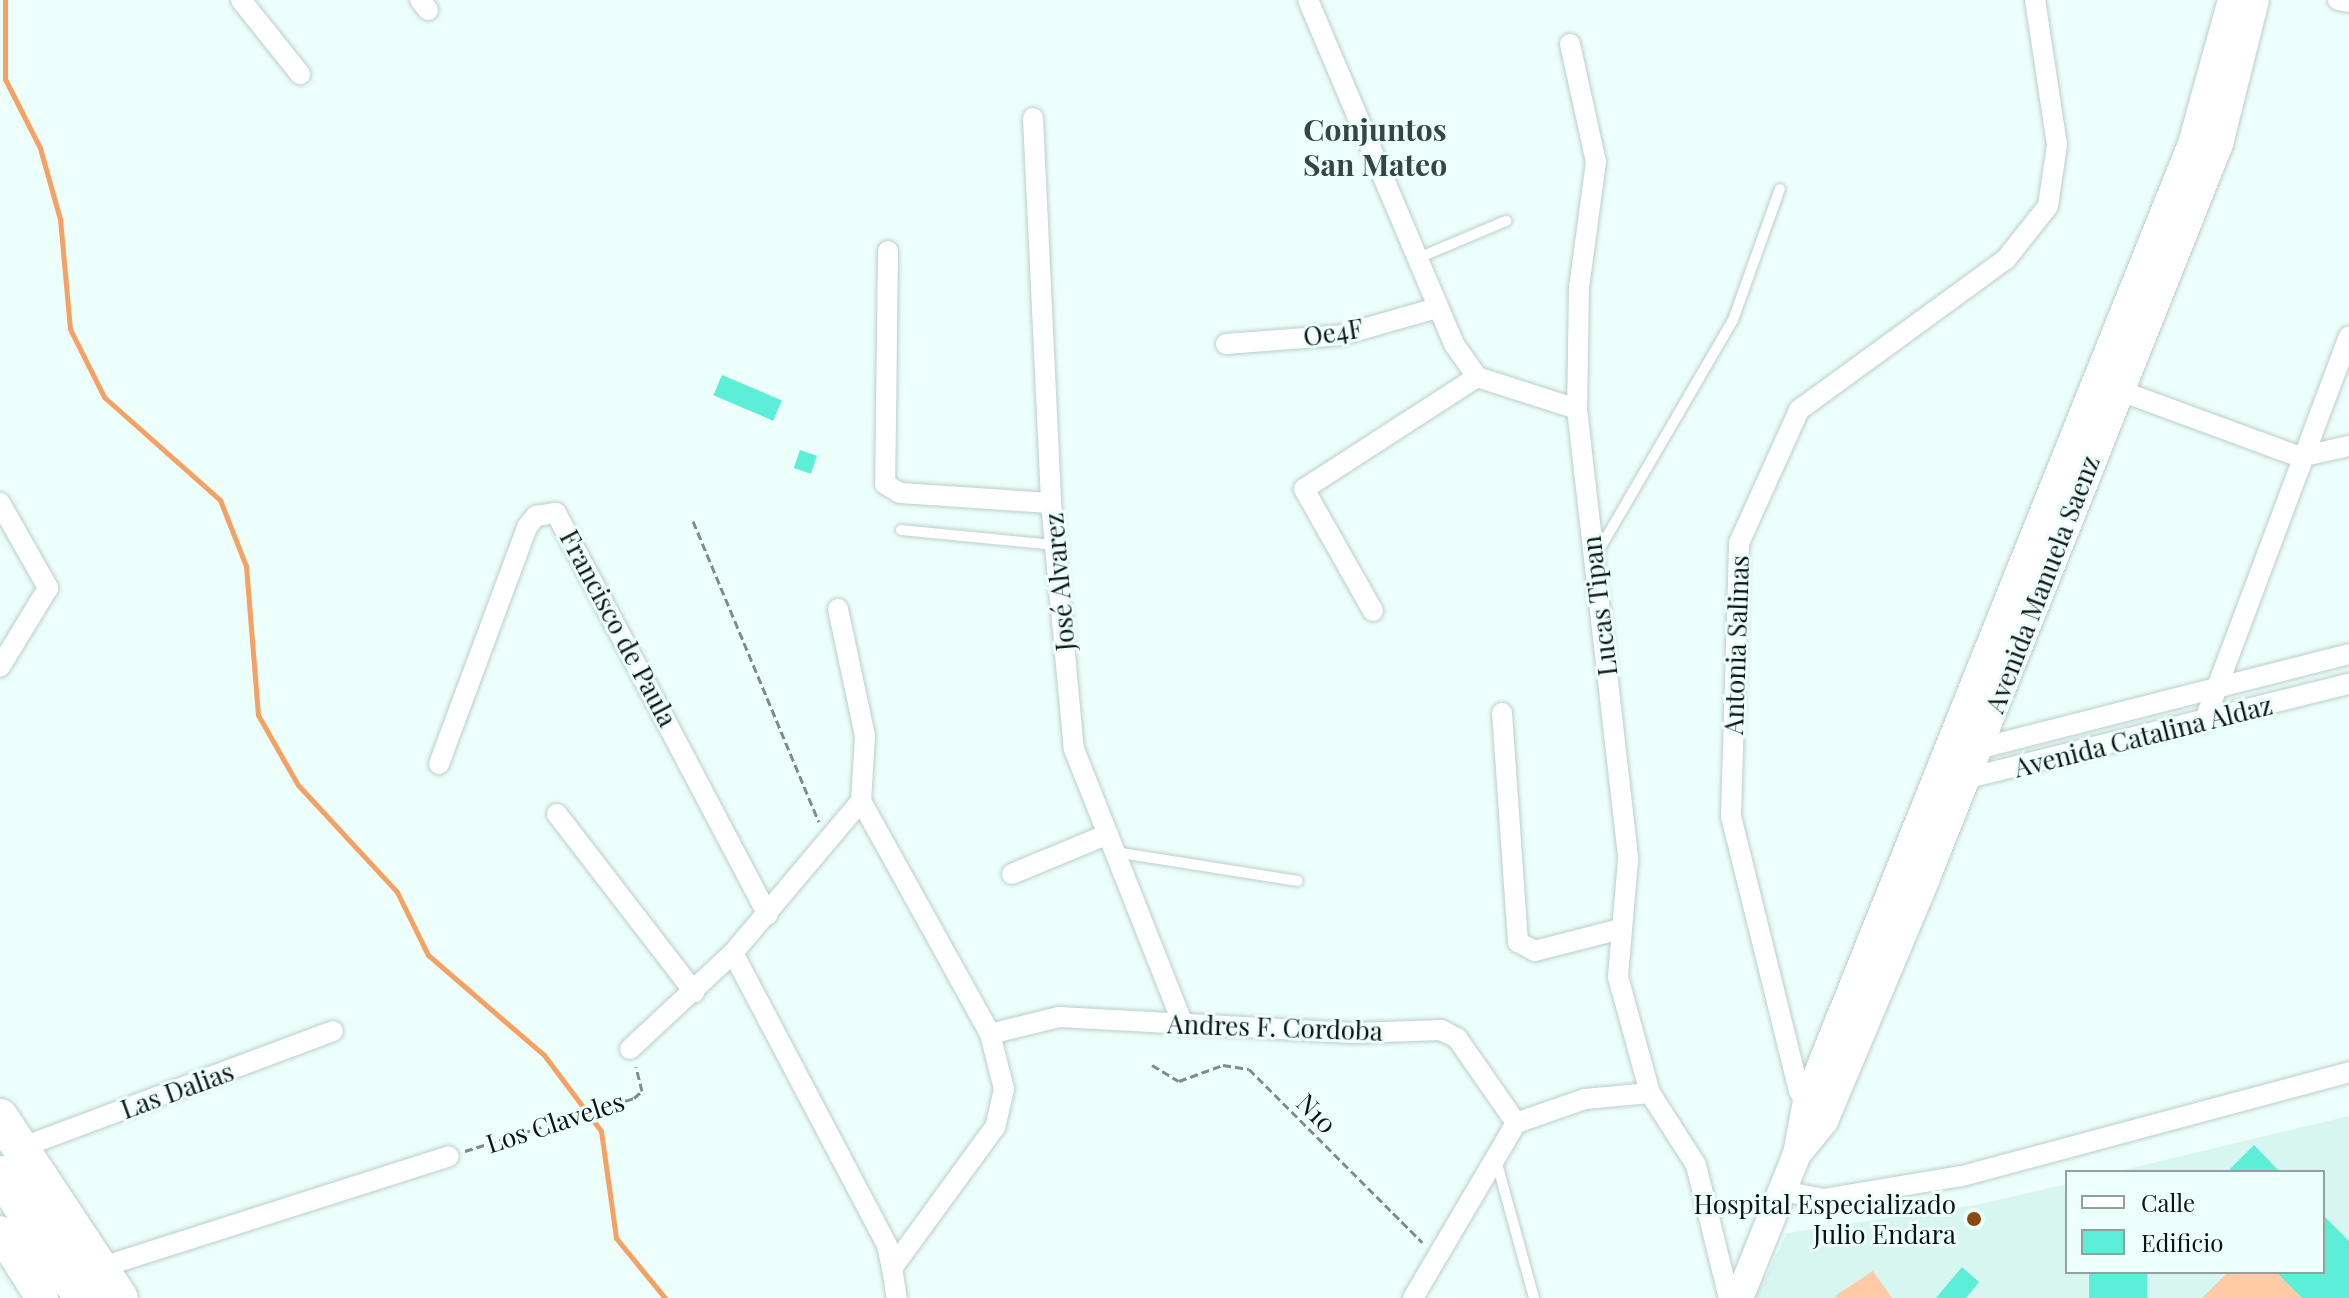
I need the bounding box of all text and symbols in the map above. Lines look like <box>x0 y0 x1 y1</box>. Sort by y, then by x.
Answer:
district label: Conjuntos San Mateo <box>1303 111 1447 182</box>
street label: Oe4F <box>1301 312 1365 352</box>
street label: Avenida Manuela Saenz <box>1978 451 2106 717</box>
street label: José Alvarez <box>1037 511 1081 653</box>
street label: Francisco de Paula <box>554 524 684 732</box>
street label: Lucas Tipan <box>1575 534 1623 678</box>
street label: Antonia Salinas <box>1717 554 1755 736</box>
street label: Avenida Catalina Aldaz <box>2010 689 2276 783</box>
street label: Andres F. Cordoba <box>1167 1008 1383 1046</box>
street label: Las Dalias <box>116 1055 238 1125</box>
street label: Los Claveles <box>482 1085 628 1159</box>
street label: N10 <box>1291 1087 1343 1139</box>
legend <box>2065 1170 2325 1274</box>
text: Calle <box>2141 1186 2195 1218</box>
place label: Hospital Especializado Julio Endara <box>1693 1188 1956 1250</box>
marker: Hospital Especializado Julio Endara <box>1963 1208 1985 1230</box>
text: Edificio <box>2141 1226 2223 1258</box>

